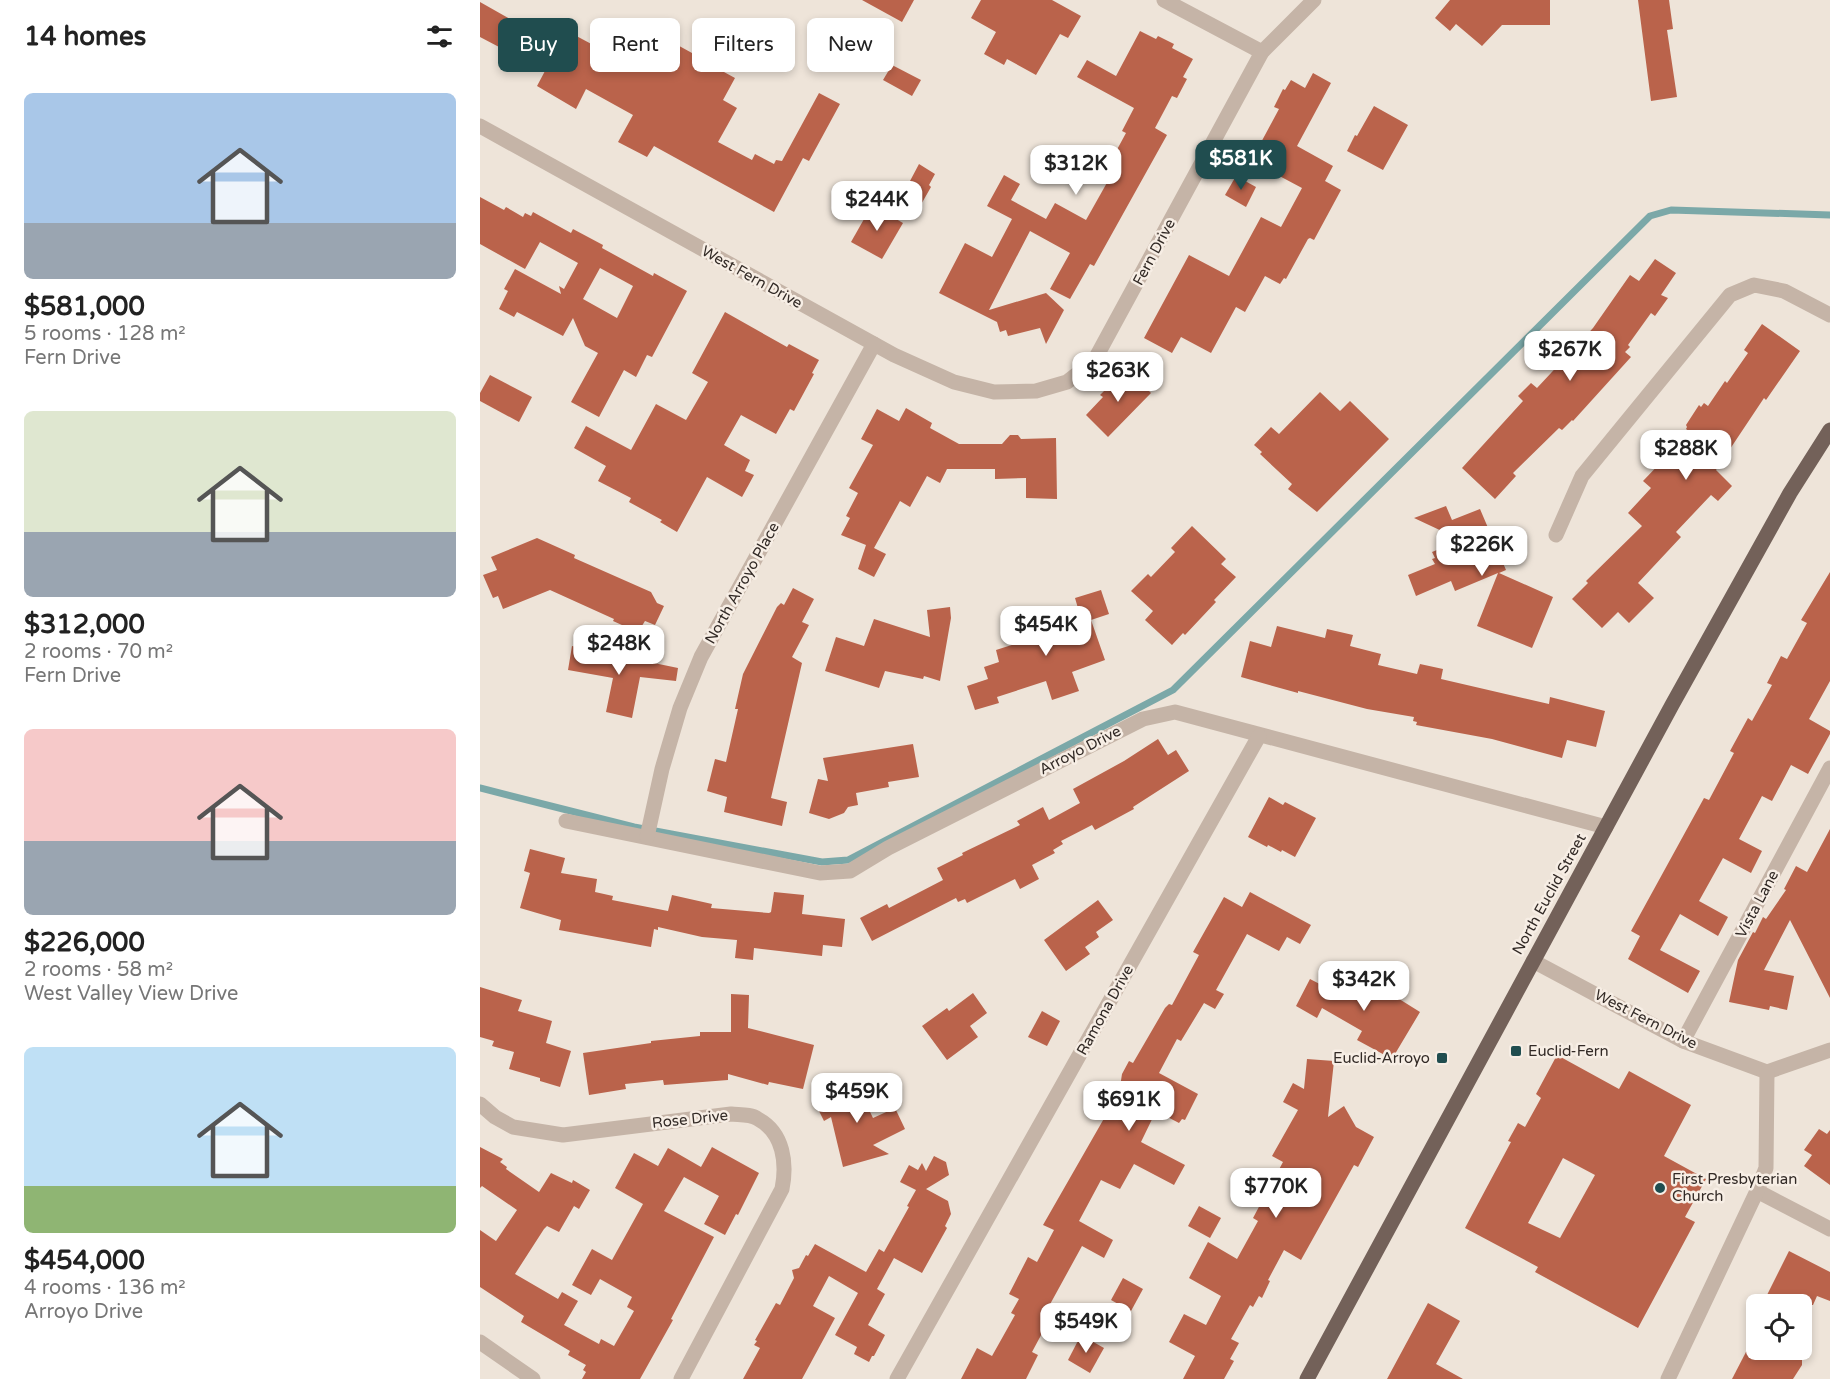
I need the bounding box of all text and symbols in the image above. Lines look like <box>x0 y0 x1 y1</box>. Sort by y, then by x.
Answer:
chip: Buy <box>498 18 578 72</box>
chip: Rent <box>590 18 680 72</box>
chip: Filters <box>692 18 795 72</box>
chip: New <box>807 18 894 72</box>
icon: filters <box>423 20 456 53</box>
text: 14 homes <box>24 21 146 52</box>
icon: home <box>186 132 294 240</box>
pin: $581K <box>1199 140 1283 191</box>
pin: $312K <box>1034 145 1118 196</box>
text: $581K <box>1209 147 1273 171</box>
text: $312K <box>1044 152 1108 176</box>
pin: $244K <box>835 181 919 232</box>
text: $244K <box>845 188 909 212</box>
street label: Fern Drive <box>1129 216 1179 288</box>
street label: West Fern Drive <box>698 242 806 312</box>
text: $581,000 <box>24 291 145 322</box>
text: 5 rooms · 128 m² <box>24 322 186 346</box>
pin: $267K <box>1528 331 1612 382</box>
text: $267K <box>1538 338 1602 362</box>
text: Fern Drive <box>24 346 121 370</box>
pin: $263K <box>1076 352 1160 403</box>
text: $263K <box>1086 359 1150 383</box>
pin: $288K <box>1644 430 1728 481</box>
text: $288K <box>1654 437 1718 461</box>
icon: home <box>186 450 294 558</box>
street label: North Arroyo Place <box>701 519 783 647</box>
pin: $226K <box>1440 526 1524 577</box>
text: $226K <box>1450 533 1514 557</box>
pin: $454K <box>1004 606 1088 657</box>
text: $312,000 <box>24 609 145 640</box>
text: $454K <box>1014 613 1078 637</box>
pin: $248K <box>577 625 661 676</box>
text: $248K <box>587 632 651 656</box>
text: 2 rooms · 70 m² <box>24 640 173 664</box>
text: Fern Drive <box>24 664 121 688</box>
street label: Arroyo Drive <box>1036 722 1124 778</box>
icon: home <box>186 768 294 876</box>
street label: North Euclid Street <box>1508 830 1590 958</box>
street label: Vista Lane <box>1732 867 1782 941</box>
text: $226,000 <box>24 927 145 958</box>
text: 2 rooms · 58 m² <box>24 958 173 982</box>
pin: $342K <box>1322 961 1406 1012</box>
street label: Ramona Drive <box>1073 962 1137 1058</box>
text: $342K <box>1332 968 1396 992</box>
text: West Valley View Drive <box>24 982 238 1006</box>
street label: West Fern Drive <box>1592 985 1700 1053</box>
place label: Euclid-Fern <box>1528 1042 1609 1060</box>
marker: Euclid-Fern <box>1509 1044 1523 1058</box>
place label: Euclid-Arroyo <box>1333 1049 1430 1067</box>
marker: Euclid-Arroyo <box>1435 1051 1449 1065</box>
pin: $459K <box>815 1073 899 1124</box>
text: $459K <box>825 1080 889 1104</box>
pin: $691K <box>1087 1081 1171 1132</box>
icon: home <box>186 1086 294 1194</box>
text: $691K <box>1097 1088 1161 1112</box>
street label: Rose Drive <box>651 1106 729 1132</box>
pin: $770K <box>1234 1168 1318 1219</box>
place label: First Presbyterian Church <box>1672 1170 1797 1205</box>
text: $770K <box>1244 1175 1308 1199</box>
marker: First Presbyterian Church <box>1653 1181 1667 1195</box>
text: $454,000 <box>24 1245 145 1276</box>
text: 4 rooms · 136 m² <box>24 1276 186 1300</box>
map controls <box>1746 1294 1812 1360</box>
button: locate <box>1746 1294 1812 1360</box>
text: Arroyo Drive <box>24 1300 143 1324</box>
pin: $549K <box>1044 1303 1128 1354</box>
text: $549K <box>1054 1310 1118 1334</box>

